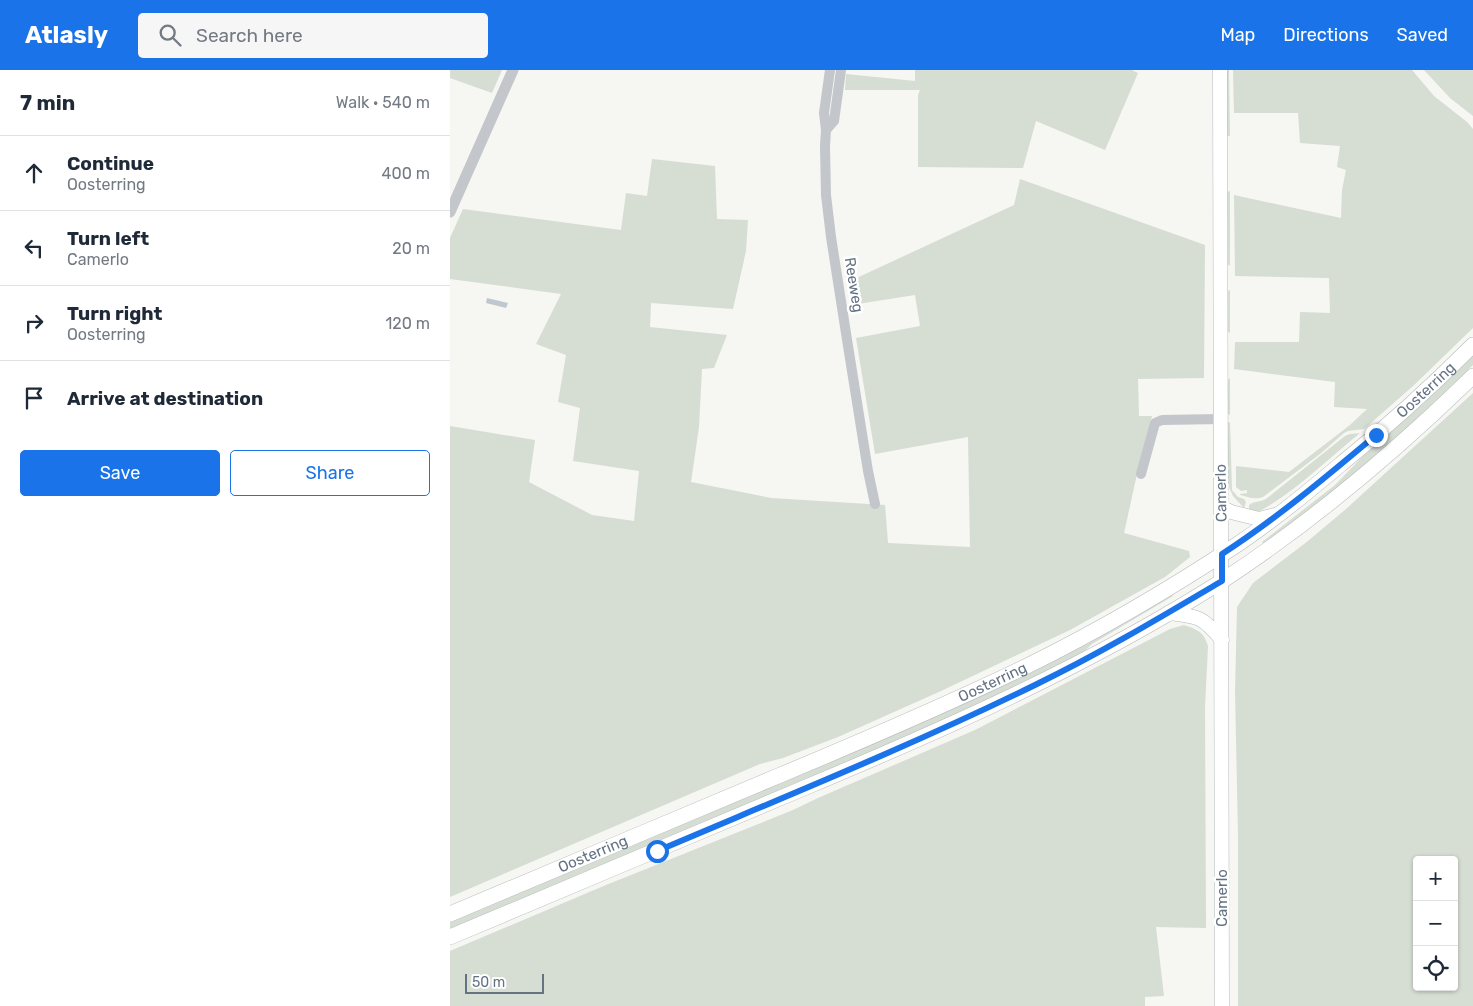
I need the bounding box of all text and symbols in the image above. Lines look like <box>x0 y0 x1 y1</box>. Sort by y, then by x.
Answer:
search box <box>138 13 488 58</box>
text: Atlasly <box>25 21 108 49</box>
icon: search <box>156 21 184 49</box>
text: Search here <box>196 24 303 47</box>
text: Map <box>1220 24 1255 46</box>
text: Directions <box>1283 24 1369 46</box>
text: Saved <box>1397 24 1448 46</box>
text: 7 min <box>20 90 75 115</box>
text: Walk · 540 m <box>336 93 430 112</box>
text: Continue <box>67 152 154 175</box>
icon: ahead <box>20 159 48 187</box>
text: 400 m <box>382 164 430 183</box>
text: Oosterring <box>67 175 146 194</box>
text: Turn left <box>67 227 149 250</box>
icon: left <box>20 234 48 262</box>
text: 20 m <box>392 239 430 258</box>
text: Camerlo <box>67 250 129 269</box>
street label: Reeweg <box>841 256 867 314</box>
text: Turn right <box>67 302 162 325</box>
icon: right <box>20 309 48 337</box>
text: 120 m <box>385 314 430 333</box>
text: Oosterring <box>67 325 146 344</box>
street label: Oosterring <box>1393 358 1459 422</box>
icon: arrive <box>20 384 48 412</box>
text: Arrive at destination <box>67 387 263 410</box>
route end <box>1365 424 1388 447</box>
button: Save <box>20 450 220 496</box>
button: Share <box>230 450 430 496</box>
street label: Camerlo <box>1211 464 1231 522</box>
street label: Oosterring <box>955 658 1030 706</box>
street label: Oosterring <box>555 831 630 876</box>
route start <box>646 840 669 863</box>
map controls <box>1413 856 1458 991</box>
button: + <box>1413 856 1458 901</box>
street label: Camerlo <box>1213 869 1231 927</box>
button: − <box>1413 901 1458 946</box>
button: locate <box>1413 946 1458 991</box>
scale bar <box>465 971 544 994</box>
text: 50 m <box>472 974 505 991</box>

